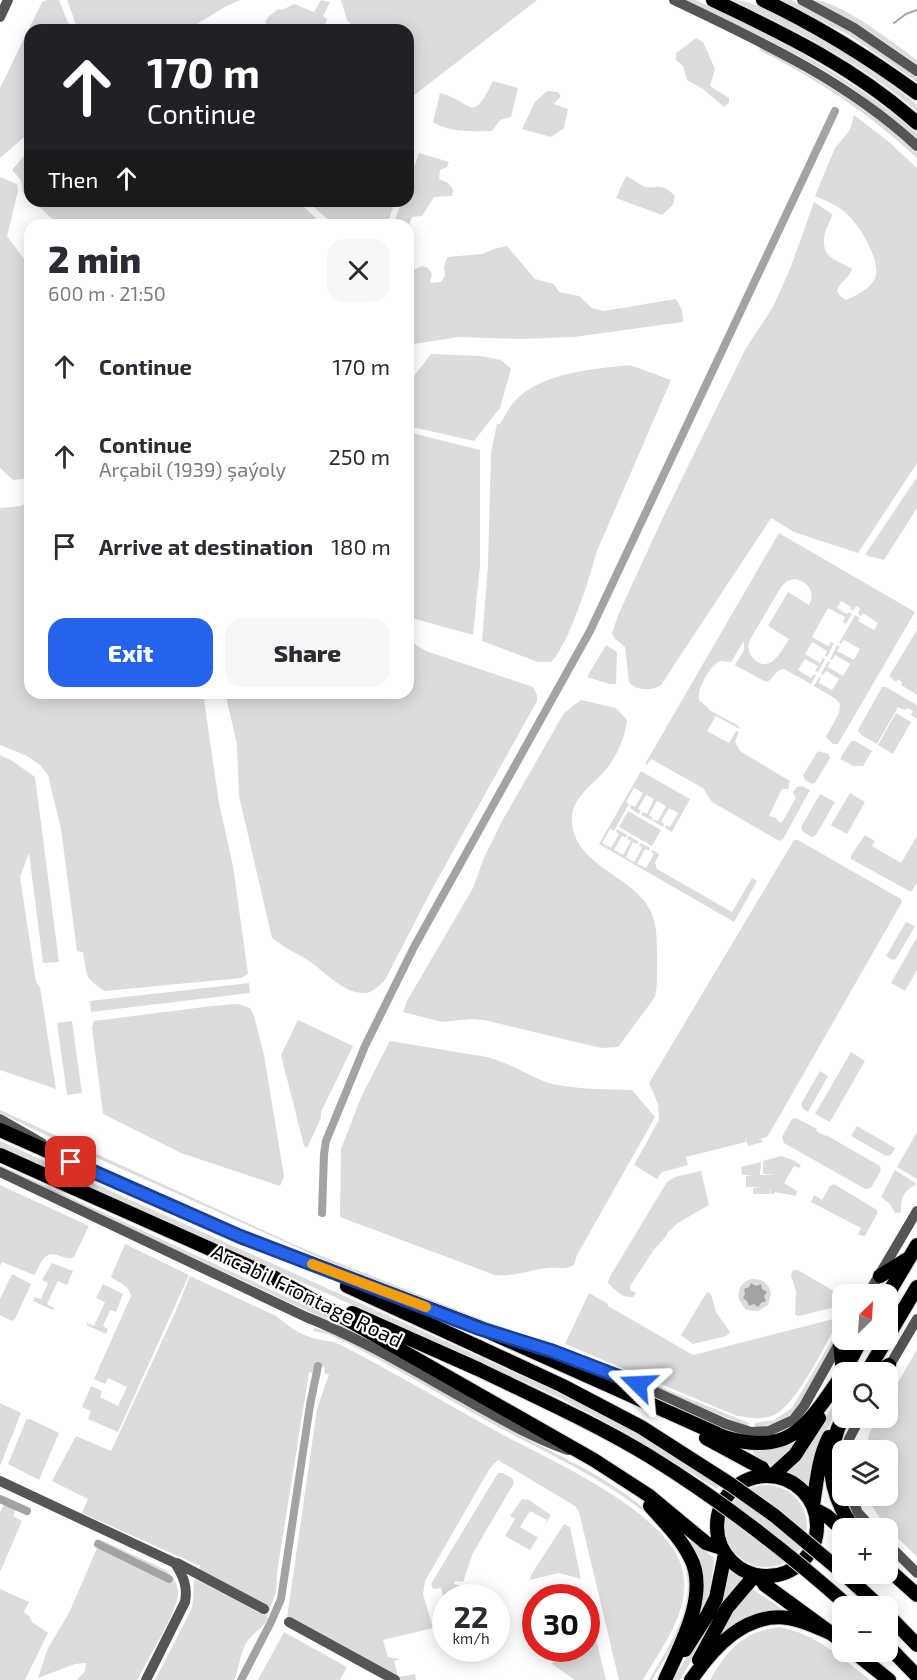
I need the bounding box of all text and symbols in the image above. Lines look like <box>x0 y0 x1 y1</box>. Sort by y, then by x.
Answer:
text: 170 m <box>147 46 260 96</box>
icon: ahead <box>48 48 126 126</box>
text: Continue <box>147 97 256 129</box>
icon: ahead <box>110 162 143 195</box>
text: Then <box>48 166 98 192</box>
text: 2 min <box>48 237 141 280</box>
button: close <box>327 239 390 302</box>
text: 600 m · 21:50 <box>48 281 166 305</box>
icon: ahead <box>48 350 81 383</box>
text: Continue <box>99 353 192 379</box>
text: 170 m <box>333 353 390 379</box>
text: Continue <box>99 431 192 457</box>
icon: ahead <box>48 440 81 473</box>
text: 250 m <box>328 443 390 469</box>
text: Arçabil (1939) şaýoly <box>99 457 286 481</box>
icon: arrive <box>48 530 81 563</box>
text: Arrive at destination <box>99 533 313 559</box>
text: 180 m <box>331 533 391 559</box>
button: Exit <box>48 618 213 687</box>
button: Share <box>225 618 390 687</box>
pin <box>45 1136 96 1187</box>
icon: arrive <box>54 1145 87 1178</box>
street label: Arcabil Frontage Road <box>208 1238 407 1352</box>
north arrow <box>832 1284 898 1350</box>
map controls <box>832 1284 898 1662</box>
position arrow <box>606 1352 670 1416</box>
button: search <box>832 1362 898 1428</box>
button: layers <box>832 1440 898 1506</box>
button: + <box>832 1518 898 1584</box>
speed limit sign: 30 <box>522 1584 600 1662</box>
button: − <box>832 1596 898 1662</box>
text: 22 <box>454 1598 488 1634</box>
text: km/h <box>452 1629 490 1647</box>

